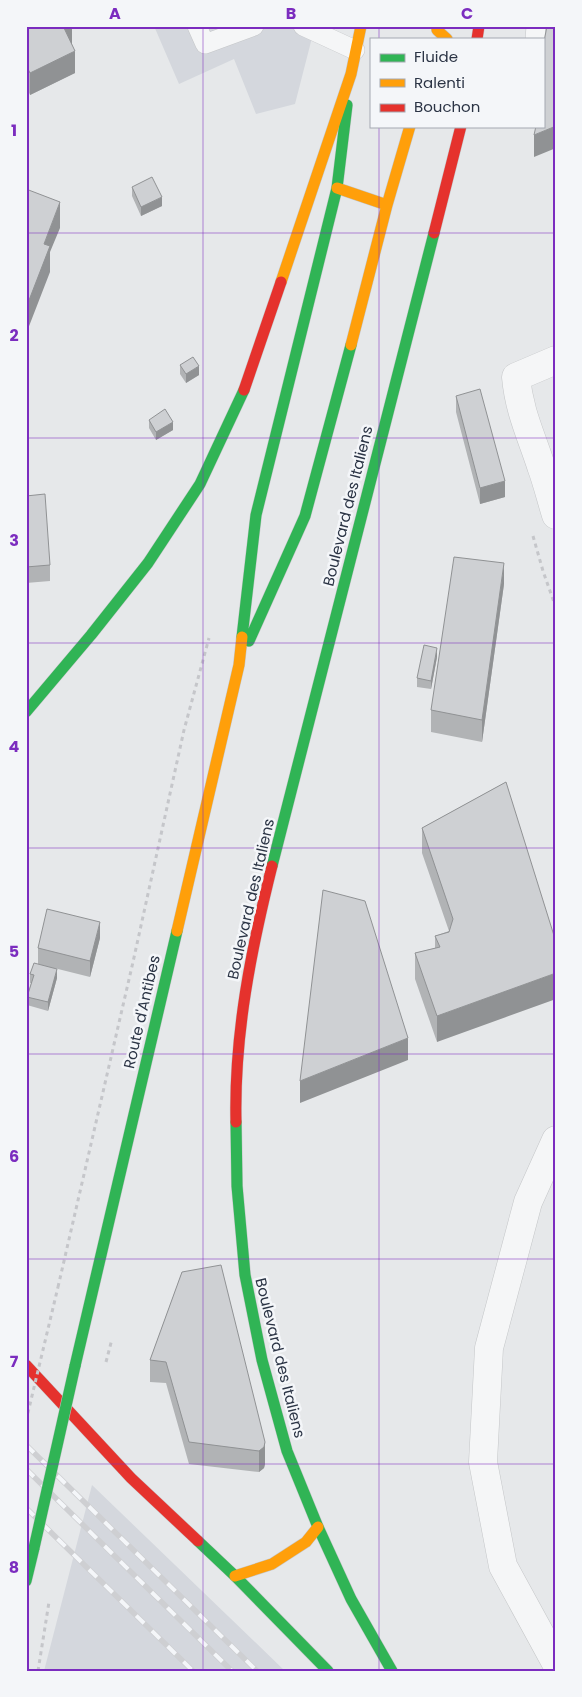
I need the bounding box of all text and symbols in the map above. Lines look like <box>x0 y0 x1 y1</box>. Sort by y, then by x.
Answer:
text: A <box>109 2 121 25</box>
text: B <box>286 2 296 25</box>
text: C <box>461 2 473 25</box>
legend <box>370 38 544 128</box>
text: Fluide <box>414 46 458 67</box>
text: Ralenti <box>414 72 465 93</box>
text: Bouchon <box>414 96 480 117</box>
text: 1 <box>11 119 17 142</box>
text: 2 <box>9 324 19 347</box>
street label: Boulevard des Italiens <box>317 423 378 588</box>
text: 3 <box>9 529 19 552</box>
text: 4 <box>9 735 20 758</box>
street label: Boulevard des Italiens <box>222 816 279 981</box>
text: 5 <box>9 940 19 963</box>
street label: Route d'Antibes <box>118 953 165 1071</box>
text: 6 <box>9 1145 19 1168</box>
street label: Boulevard des Italiens <box>250 1276 311 1440</box>
text: 7 <box>10 1350 19 1373</box>
text: 8 <box>9 1556 19 1579</box>

